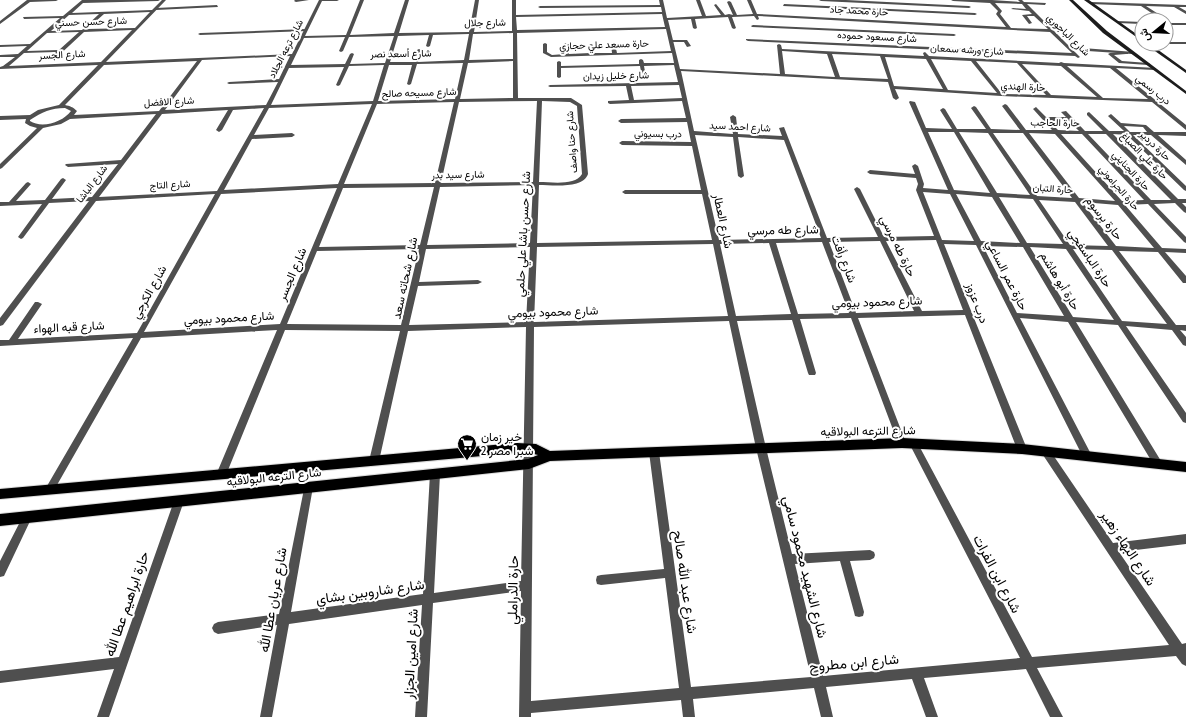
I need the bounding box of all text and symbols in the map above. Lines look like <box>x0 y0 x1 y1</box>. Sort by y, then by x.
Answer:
street label: حارة محمد جاد <box>829 3 889 19</box>
street label: شارع الباجوري <box>1043 11 1092 60</box>
north arrow <box>1134 12 1174 52</box>
street label: شارع حسن حسني <box>55 15 127 31</box>
street label: شارع جلال <box>464 17 506 29</box>
street label: شارع ترعه الجلاد <box>266 18 306 80</box>
text: ش <box>1137 27 1153 43</box>
street label: شارع مسعود حموده <box>837 29 917 45</box>
street label: حارة مسعد علي حجازي <box>559 37 650 55</box>
street label: شارع ورشه سمعان <box>930 42 1004 58</box>
street label: شارع أسعد نصر <box>369 47 432 61</box>
street label: شارع الجسر <box>37 48 86 62</box>
street label: شارع خليل زيدان <box>583 69 649 83</box>
street label: درب رسمي <box>1132 72 1173 109</box>
street label: حارة الهندي <box>1000 80 1046 96</box>
street label: شارع مسيحه صالح <box>381 86 457 100</box>
street label: شارع الافضل <box>144 95 195 109</box>
street label: شارع حنا واصف <box>564 111 580 173</box>
street label: حارة الحاجب <box>1030 117 1080 129</box>
street label: شارع احمد سيد <box>709 119 771 135</box>
street label: درب بسيوني <box>634 128 682 142</box>
street label: حارة دردير <box>1136 128 1173 164</box>
street label: حارة علي الصباغ <box>1116 130 1170 184</box>
street label: حارة الجنايني <box>1108 149 1153 195</box>
street label: شارع الباشا <box>74 163 110 205</box>
street label: حارة الجراموني <box>1095 163 1142 214</box>
street label: شارع سيد بدر <box>430 169 485 181</box>
street label: شارع حسن باشا علي حلمي <box>513 171 536 297</box>
street label: شارع التاج <box>149 178 191 192</box>
street label: حارة التبان <box>1032 182 1074 196</box>
street label: شارع العطار <box>708 191 736 250</box>
street label: حارة برسوم <box>1082 193 1126 243</box>
street label: حارة طه مرسي <box>874 213 919 280</box>
street label: شارع طه مرسي <box>747 222 819 241</box>
street label: حارة الباسفجي <box>1063 226 1115 292</box>
street label: شارع رأفت <box>827 233 859 285</box>
street label: شارع شحاته سعد <box>389 236 422 321</box>
street label: حارة عمر الساعي <box>981 238 1031 314</box>
street label: شارع الجسر <box>274 245 311 304</box>
street label: حارة أبو هاشم <box>1036 249 1083 313</box>
street label: شارع الكرجي <box>129 263 172 323</box>
street label: درب عزوز <box>962 280 991 326</box>
street label: شارع محمود بيومي <box>831 293 923 314</box>
street label: شارع محمود بيومي <box>507 303 599 324</box>
street label: شارع محمود بيومي <box>183 309 275 330</box>
street label: شارع قبه الهواء <box>33 318 105 338</box>
street label: شارع الترعه البولاقيه <box>820 423 916 441</box>
place label: خير زمان شبرا مصر 2 <box>481 430 534 459</box>
supermarket icon: خير زمان شبرا مصر 2 <box>456 433 478 461</box>
street label: شارع الترعه البولاقيه <box>226 465 322 491</box>
street label: شارع الشهيد محمود سامي <box>776 494 831 641</box>
street label: شارع البهاء زهير <box>1094 506 1160 590</box>
street label: شارع عبد الله صالح <box>667 529 701 635</box>
street label: شارع ابن الفرات <box>967 532 1025 617</box>
street label: شارع عريان عطا الله <box>255 546 293 654</box>
street label: حارة ابراهيم عطا الله <box>101 549 153 659</box>
street label: حارة الدراملي <box>504 555 525 625</box>
street label: شارع شاروبين بشاي <box>315 576 426 611</box>
street label: شارع امين الجزار <box>400 608 424 701</box>
street label: شارع ابن مطروح <box>808 651 900 677</box>

